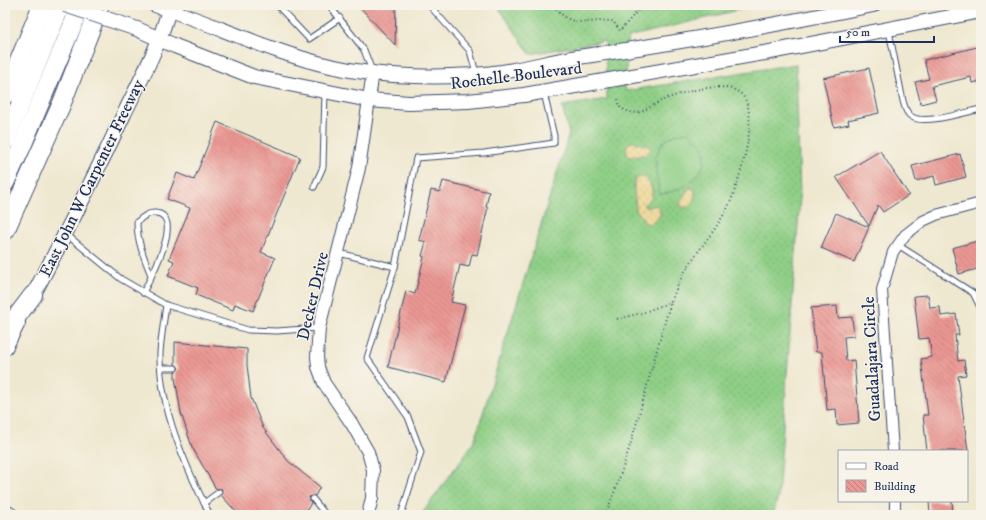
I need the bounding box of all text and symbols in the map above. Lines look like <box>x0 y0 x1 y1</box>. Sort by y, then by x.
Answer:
scale bar <box>840 18 934 44</box>
text: 50 m <box>846 25 870 40</box>
street label: Rochelle Boulevard <box>449 57 584 95</box>
street label: East John W Carpenter Freeway <box>34 75 150 281</box>
street label: Decker Drive <box>292 250 334 343</box>
street label: Guadalajara Circle <box>858 296 886 422</box>
legend <box>838 450 968 502</box>
text: Road <box>874 459 899 474</box>
text: Building <box>874 479 915 494</box>

